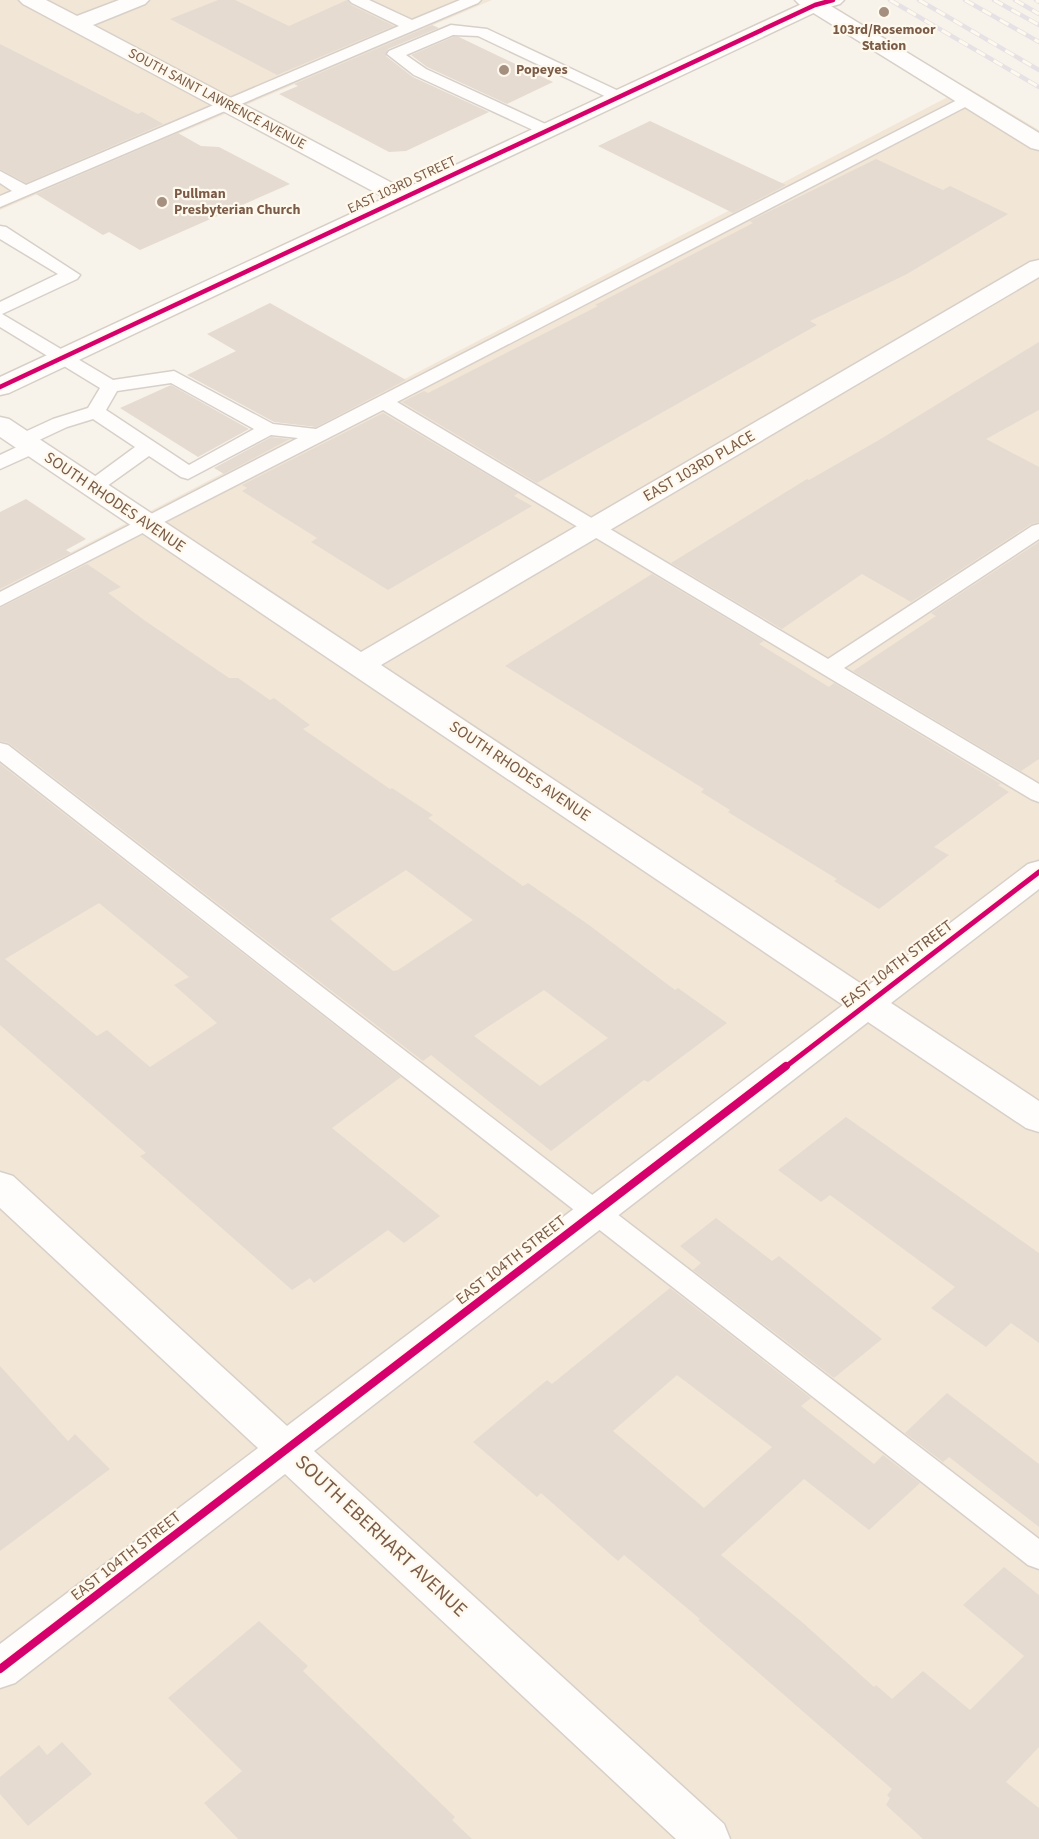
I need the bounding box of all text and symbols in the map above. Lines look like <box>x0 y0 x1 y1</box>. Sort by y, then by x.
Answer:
marker: 103rd/Rosemoor Station <box>877 5 891 19</box>
place label: 103rd/Rosemoor Station <box>832 20 936 56</box>
street label: SOUTH SAINT LAWRENCE AVENUE <box>125 43 309 155</box>
place label: Popeyes <box>516 60 568 80</box>
marker: Popeyes <box>497 63 511 77</box>
street label: EAST 103RD STREET <box>344 151 460 219</box>
place label: Pullman Presbyterian Church <box>174 184 300 220</box>
marker: Pullman Presbyterian Church <box>155 195 169 209</box>
street label: EAST 103RD PLACE <box>639 425 759 507</box>
street label: SOUTH RHODES AVENUE <box>40 446 190 558</box>
street label: SOUTH RHODES AVENUE <box>445 715 595 827</box>
street label: EAST 104TH STREET <box>837 914 958 1013</box>
street label: EAST 104TH STREET <box>451 1210 571 1310</box>
street label: SOUTH EBERHART AVENUE <box>289 1449 473 1623</box>
street label: EAST 104TH STREET <box>66 1506 186 1606</box>

